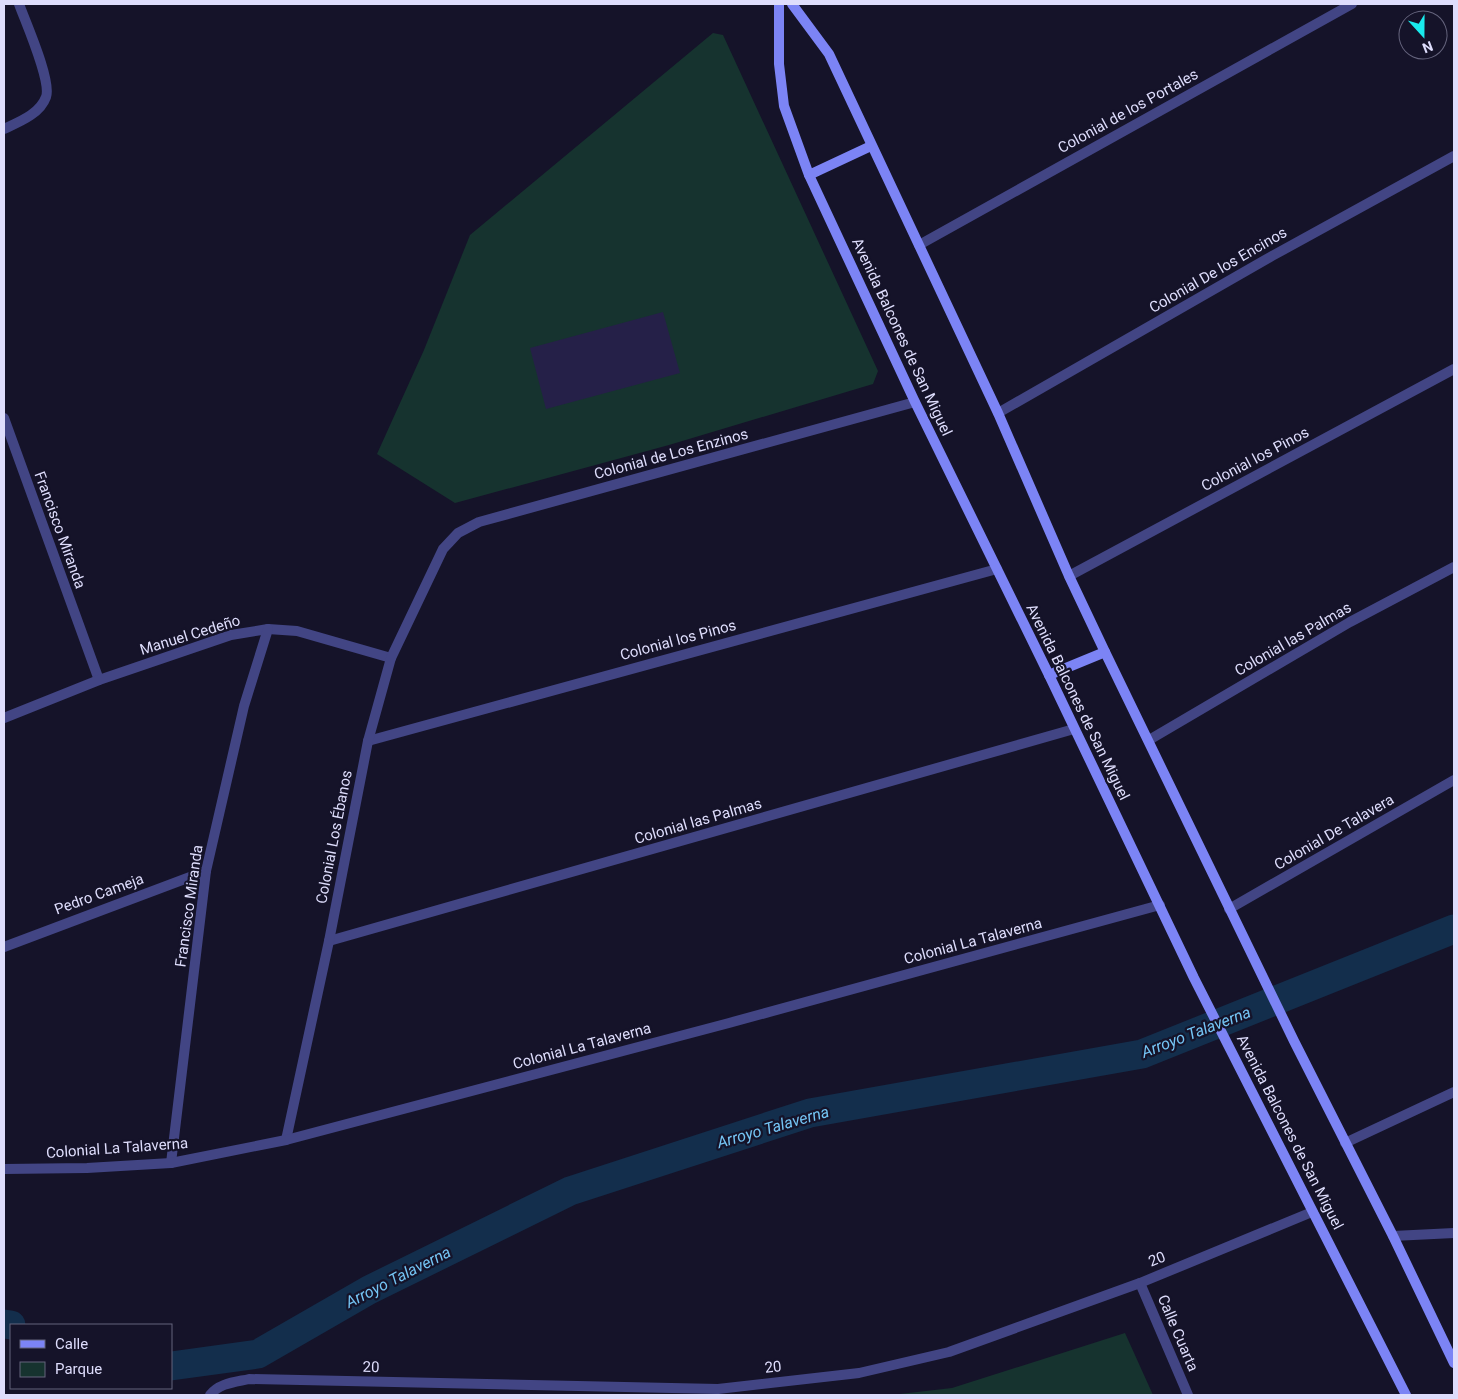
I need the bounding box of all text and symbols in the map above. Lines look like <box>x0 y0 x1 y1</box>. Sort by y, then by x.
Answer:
north arrow <box>1398 10 1448 60</box>
text: N <box>1420 38 1435 56</box>
street label: Colonial de los Portales <box>1055 65 1201 157</box>
street label: Colonial De los Encinos <box>1146 223 1290 317</box>
street label: Avenida Balcones de San Miguel <box>848 235 956 439</box>
street label: Colonial los Pinos <box>1198 423 1312 495</box>
street label: Colonial de Los Enzinos <box>592 425 750 483</box>
street label: Francisco Miranda <box>30 469 90 591</box>
street label: Colonial las Palmas <box>1232 598 1354 680</box>
street label: Avenida Balcones de San Miguel <box>1022 601 1134 803</box>
street label: Manuel Cedeño <box>138 611 242 659</box>
street label: Colonial los Pinos <box>618 616 738 664</box>
street label: Colonial Los Ébanos <box>312 769 356 905</box>
street label: Colonial De Talavera <box>1271 790 1397 874</box>
street label: Colonial las Palmas <box>632 794 764 848</box>
street label: Francisco Miranda <box>172 844 206 968</box>
street label: Pedro Cameja <box>52 870 146 918</box>
street label: Colonial La Talaverna <box>902 914 1044 968</box>
water label: Arroyo Talaverna <box>1138 1002 1253 1062</box>
street label: Colonial La Talaverna <box>511 1019 653 1073</box>
street label: Avenida Balcones de San Miguel <box>1233 1032 1347 1232</box>
water label: Arroyo Talaverna <box>714 1102 831 1152</box>
street label: Colonial La Talaverna <box>45 1134 189 1162</box>
water label: Arroyo Talaverna <box>341 1242 454 1312</box>
street label: 20 <box>1146 1247 1168 1271</box>
street label: Calle Cuarta <box>1154 1292 1202 1374</box>
legend <box>10 1324 172 1389</box>
text: Calle <box>55 1335 88 1353</box>
street label: 20 <box>764 1357 782 1377</box>
street label: 20 <box>362 1358 380 1376</box>
text: Parque <box>55 1360 102 1378</box>

